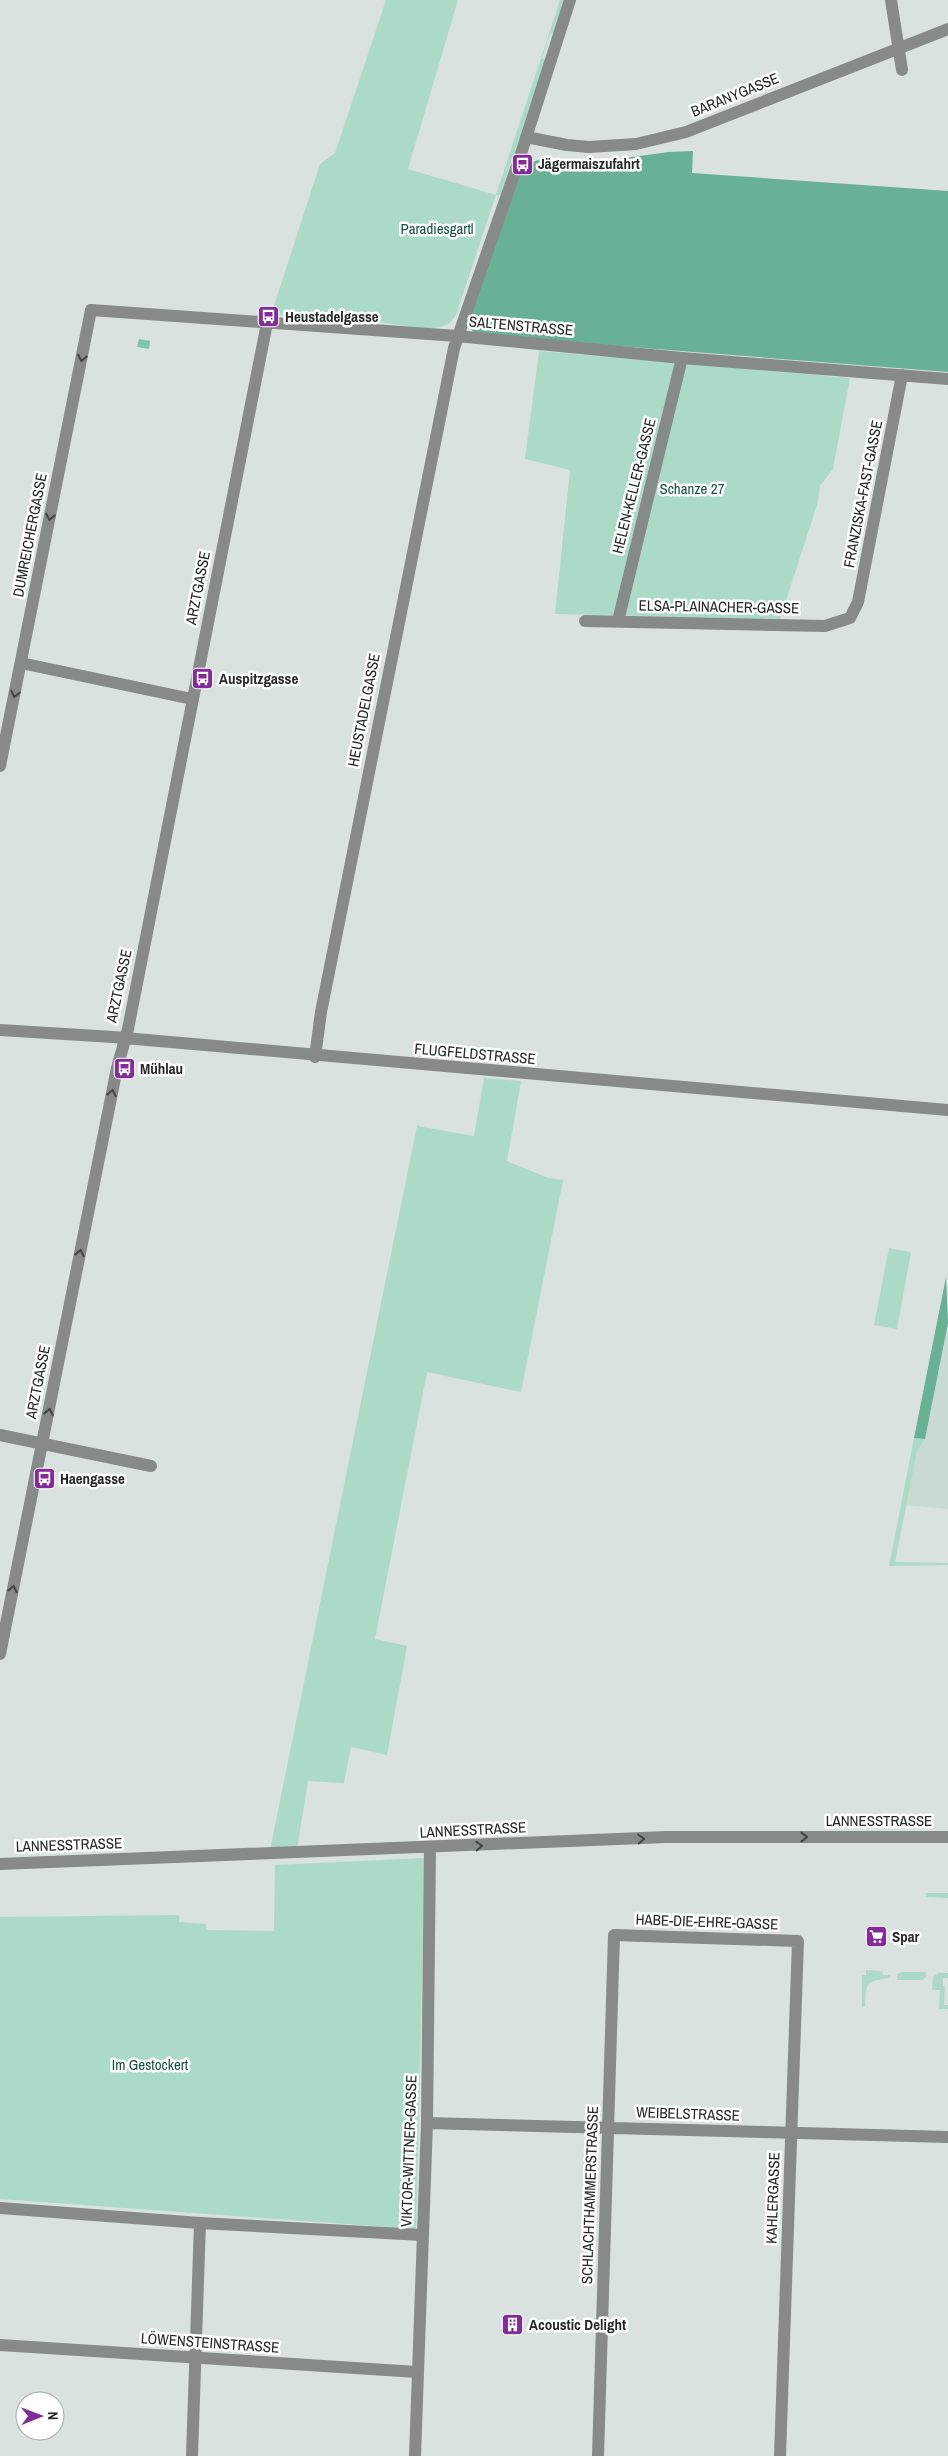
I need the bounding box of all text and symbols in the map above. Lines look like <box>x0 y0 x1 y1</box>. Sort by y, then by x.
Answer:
street label: BARANYGASSE <box>688 67 782 122</box>
bus stop icon: Jägermaiszufahrt <box>510 152 534 176</box>
place label: Jägermaiszufahrt <box>538 153 640 174</box>
park label: Paradiesgartl <box>400 218 474 239</box>
bus stop icon: Heustadelgasse <box>257 305 281 329</box>
place label: Heustadelgasse <box>285 306 379 327</box>
street label: SALTENSTRASSE <box>468 310 574 341</box>
one-way arrow <box>77 353 87 362</box>
street label: HELEN-KELLER-GASSE <box>607 416 660 556</box>
street label: FRANZISKA-FAST-GASSE <box>838 418 887 569</box>
street label: DUMREICHERGASSE <box>7 471 52 599</box>
park label: Schanze 27 <box>660 478 725 499</box>
one-way arrow <box>45 513 56 522</box>
street label: ARZTGASSE <box>180 549 215 627</box>
street label: ELSA-PLAINACHER-GASSE <box>639 595 800 618</box>
street label: HEUSTADELGASSE <box>342 651 385 769</box>
bus stop icon: Auspitzgasse <box>191 667 215 691</box>
place label: Auspitzgasse <box>219 668 298 689</box>
one-way arrow <box>10 689 21 698</box>
street label: ARZTGASSE <box>100 947 137 1026</box>
street label: FLUGFELDSTRASSE <box>414 1038 537 1069</box>
bus stop icon: Mühlau <box>112 1057 136 1081</box>
place label: Mühlau <box>140 1058 183 1079</box>
one-way arrow <box>106 1089 117 1098</box>
one-way arrow <box>75 1248 85 1257</box>
street label: ARZTGASSE <box>20 1343 55 1421</box>
one-way arrow <box>43 1408 53 1417</box>
bus stop icon: Haengasse <box>32 1467 56 1491</box>
place label: Haengasse <box>60 1468 125 1489</box>
one-way arrow <box>7 1584 18 1593</box>
street label: LANNESSTRASSE <box>826 1810 932 1831</box>
street label: LANNESSTRASSE <box>419 1816 527 1843</box>
street label: LANNESSTRASSE <box>15 1832 123 1857</box>
one-way arrow <box>800 1832 808 1842</box>
one-way arrow <box>638 1833 646 1844</box>
one-way arrow <box>475 1840 483 1851</box>
street label: HABE-DIE-EHRE-GASSE <box>635 1909 779 1934</box>
supermarket icon: Spar <box>864 1925 888 1949</box>
place label: Spar <box>892 1926 920 1947</box>
park label: Im Gestockert <box>112 2054 189 2075</box>
street label: VIKTOR-WITTNER-GASSE <box>395 2075 422 2227</box>
street label: WEIBELSTRASSE <box>636 2101 740 2126</box>
street label: SCHLACHTHAMMERSTRASSE <box>576 2105 603 2284</box>
street label: KAHLERGASSE <box>760 2152 785 2244</box>
building icon: Acoustic Delight <box>501 2313 525 2337</box>
place label: Acoustic Delight <box>529 2314 626 2335</box>
street label: LÖWENSTEINSTRASSE <box>140 2327 280 2358</box>
north arrow <box>15 2391 65 2441</box>
text: N <box>44 2411 62 2420</box>

